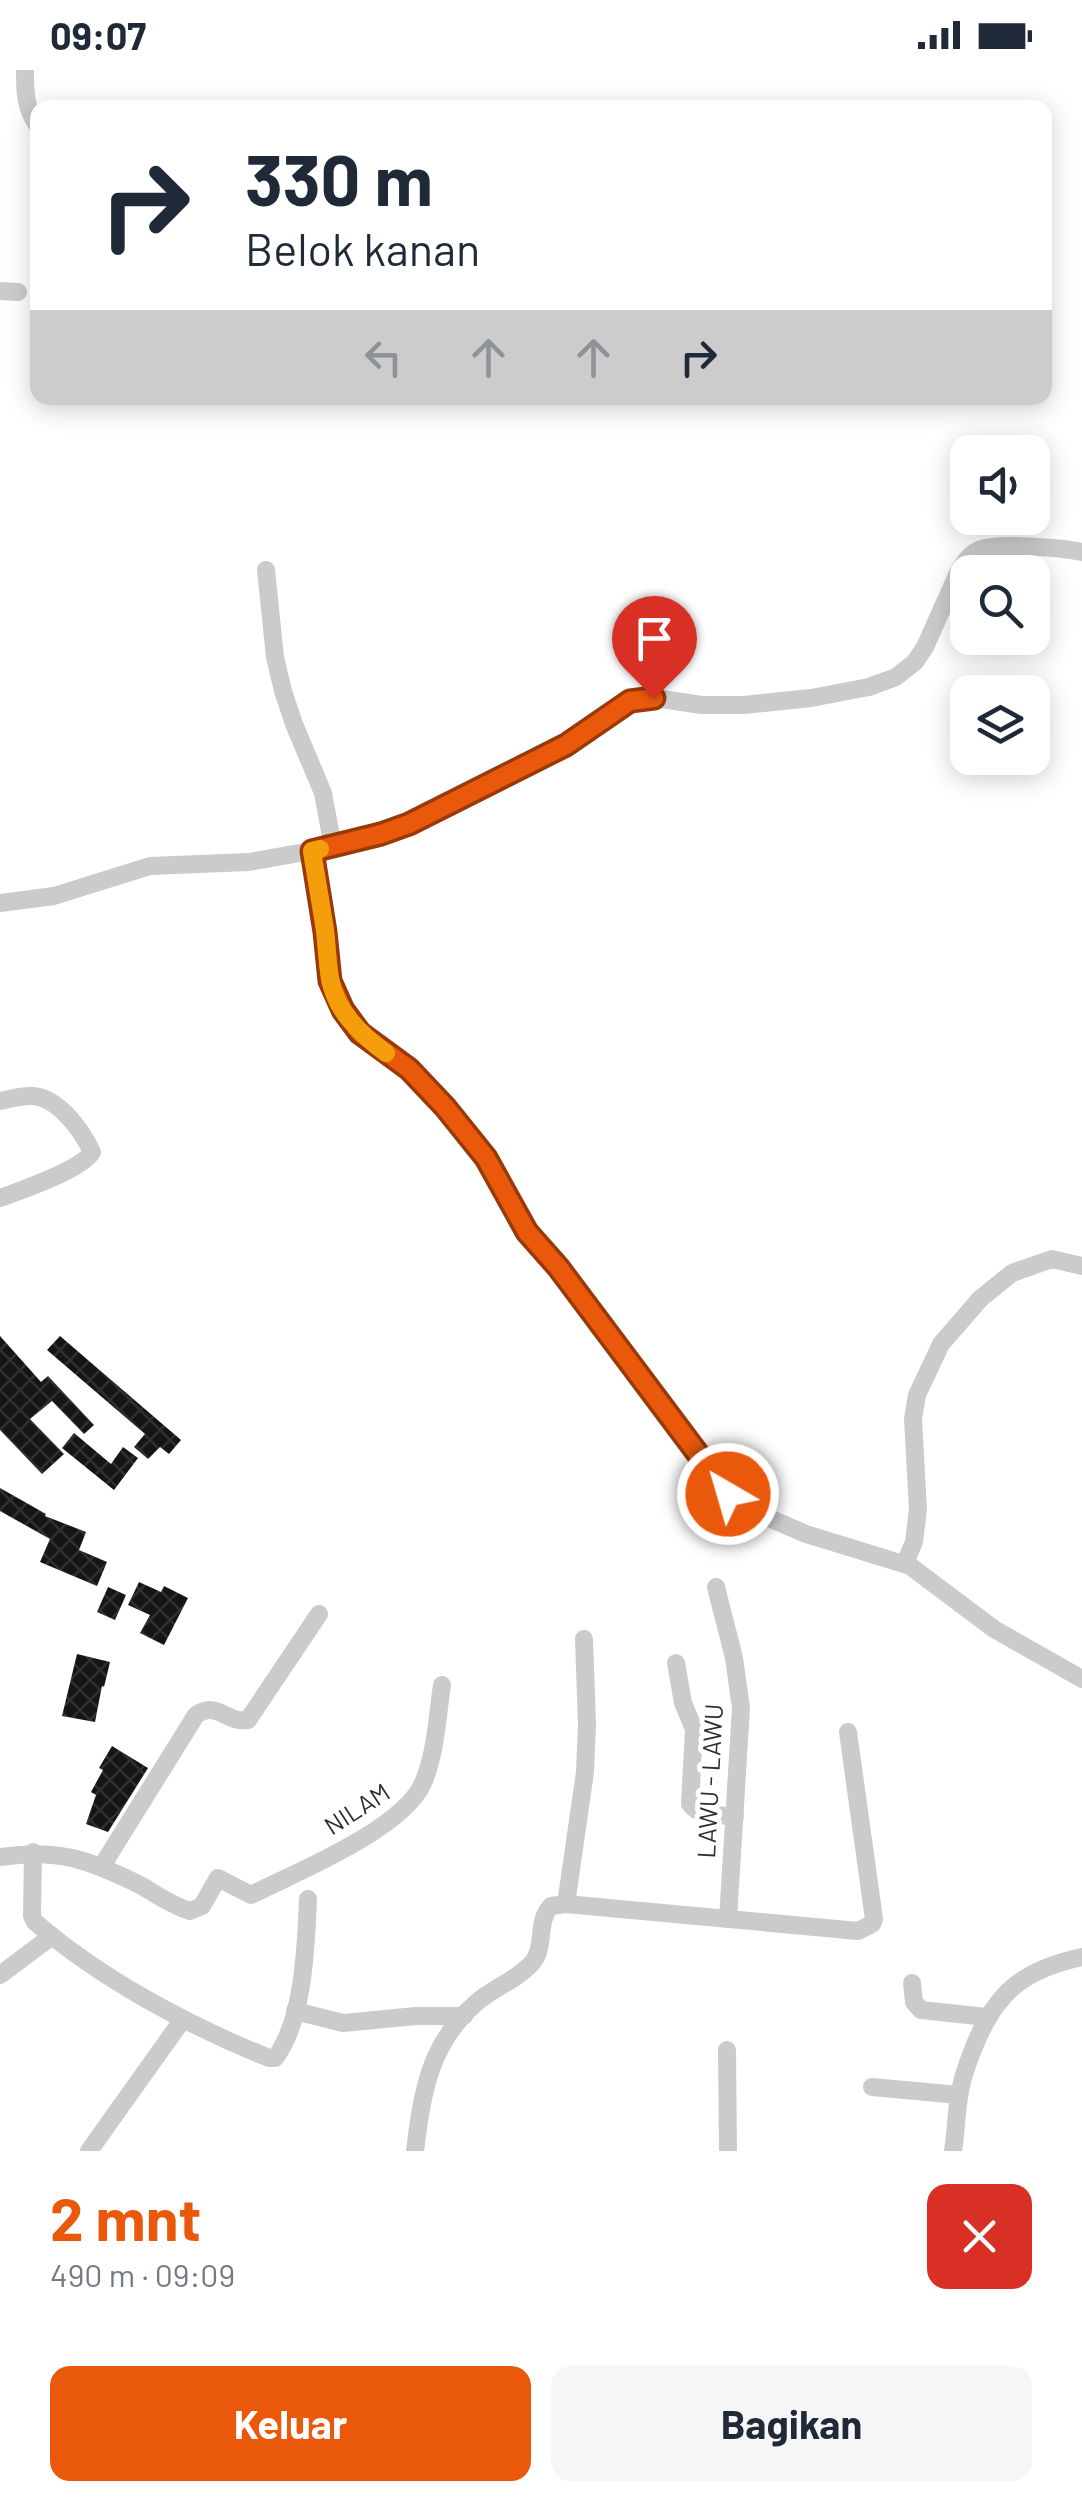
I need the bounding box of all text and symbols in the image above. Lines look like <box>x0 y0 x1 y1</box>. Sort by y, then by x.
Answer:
text: 09:07 <box>50 12 146 58</box>
text: 330 m <box>245 136 433 220</box>
icon: right <box>80 140 210 270</box>
text: Belok kanan <box>245 221 480 275</box>
icon: left <box>356 330 411 385</box>
icon: ahead <box>461 330 516 385</box>
icon: ahead <box>566 330 621 385</box>
icon: right <box>671 330 726 385</box>
map controls <box>950 435 1050 775</box>
button: sound <box>950 435 1050 535</box>
button: search <box>950 555 1050 655</box>
pin <box>612 596 697 699</box>
icon: arrive <box>627 611 682 666</box>
button: layers <box>950 675 1050 775</box>
position arrow <box>676 1442 780 1546</box>
street label: LAWU - LAWU <box>690 1703 728 1859</box>
street label: NILAM <box>318 1776 395 1840</box>
text: 2 mnt <box>50 2181 201 2253</box>
button: close <box>927 2184 1032 2289</box>
text: 490 m · 09:09 <box>50 2255 235 2293</box>
button: Keluar <box>50 2366 531 2481</box>
button: Bagikan <box>551 2366 1032 2481</box>

